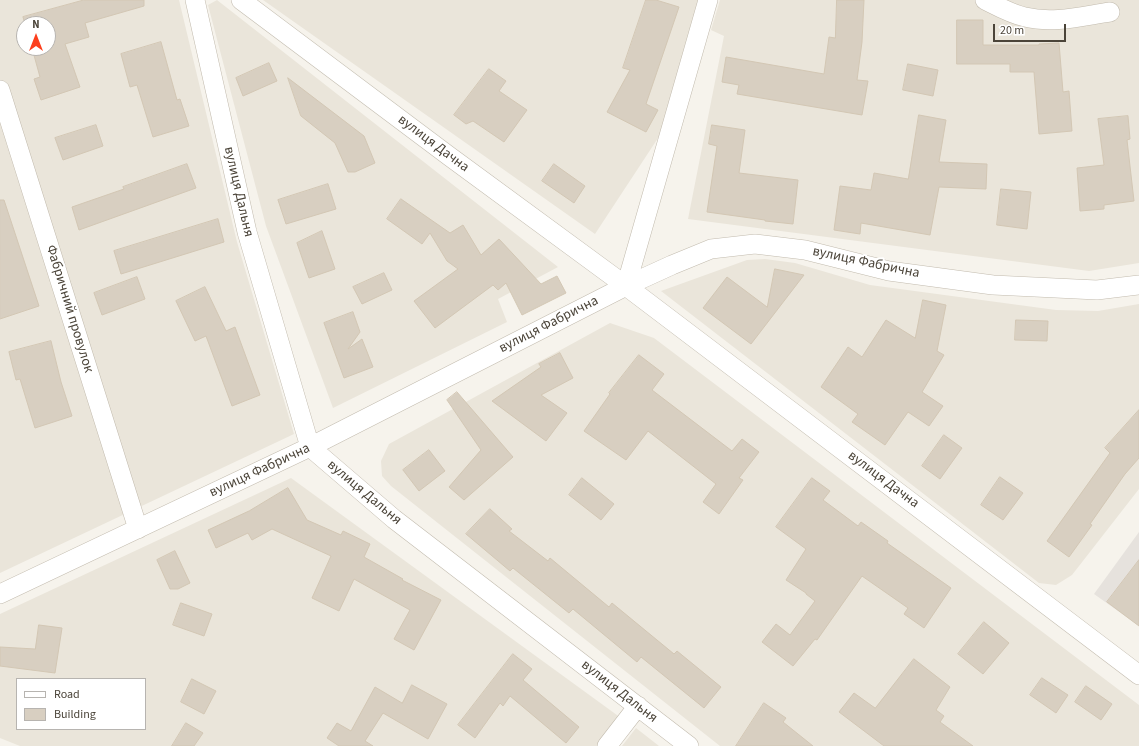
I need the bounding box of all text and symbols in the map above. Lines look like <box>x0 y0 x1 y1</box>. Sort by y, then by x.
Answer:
north arrow <box>16 16 56 56</box>
scale bar <box>995 16 1068 42</box>
text: N <box>32 17 40 32</box>
text: 20 m <box>1000 22 1024 39</box>
street label: вулиця Дачна <box>394 112 472 176</box>
street label: вулиця Дальня <box>219 145 257 239</box>
street label: Фабричний провулок <box>42 243 96 375</box>
street label: вулиця Фабрична <box>811 243 921 283</box>
street label: вулиця Фабрична <box>497 293 601 357</box>
street label: вулиця Фабрична <box>207 440 313 502</box>
street label: вулиця Дачна <box>844 448 922 512</box>
street label: вулиця Дальня <box>323 457 405 529</box>
street label: вулиця Дальня <box>578 657 660 727</box>
legend <box>16 678 146 730</box>
text: Road <box>54 686 80 703</box>
text: Building <box>54 706 96 723</box>

